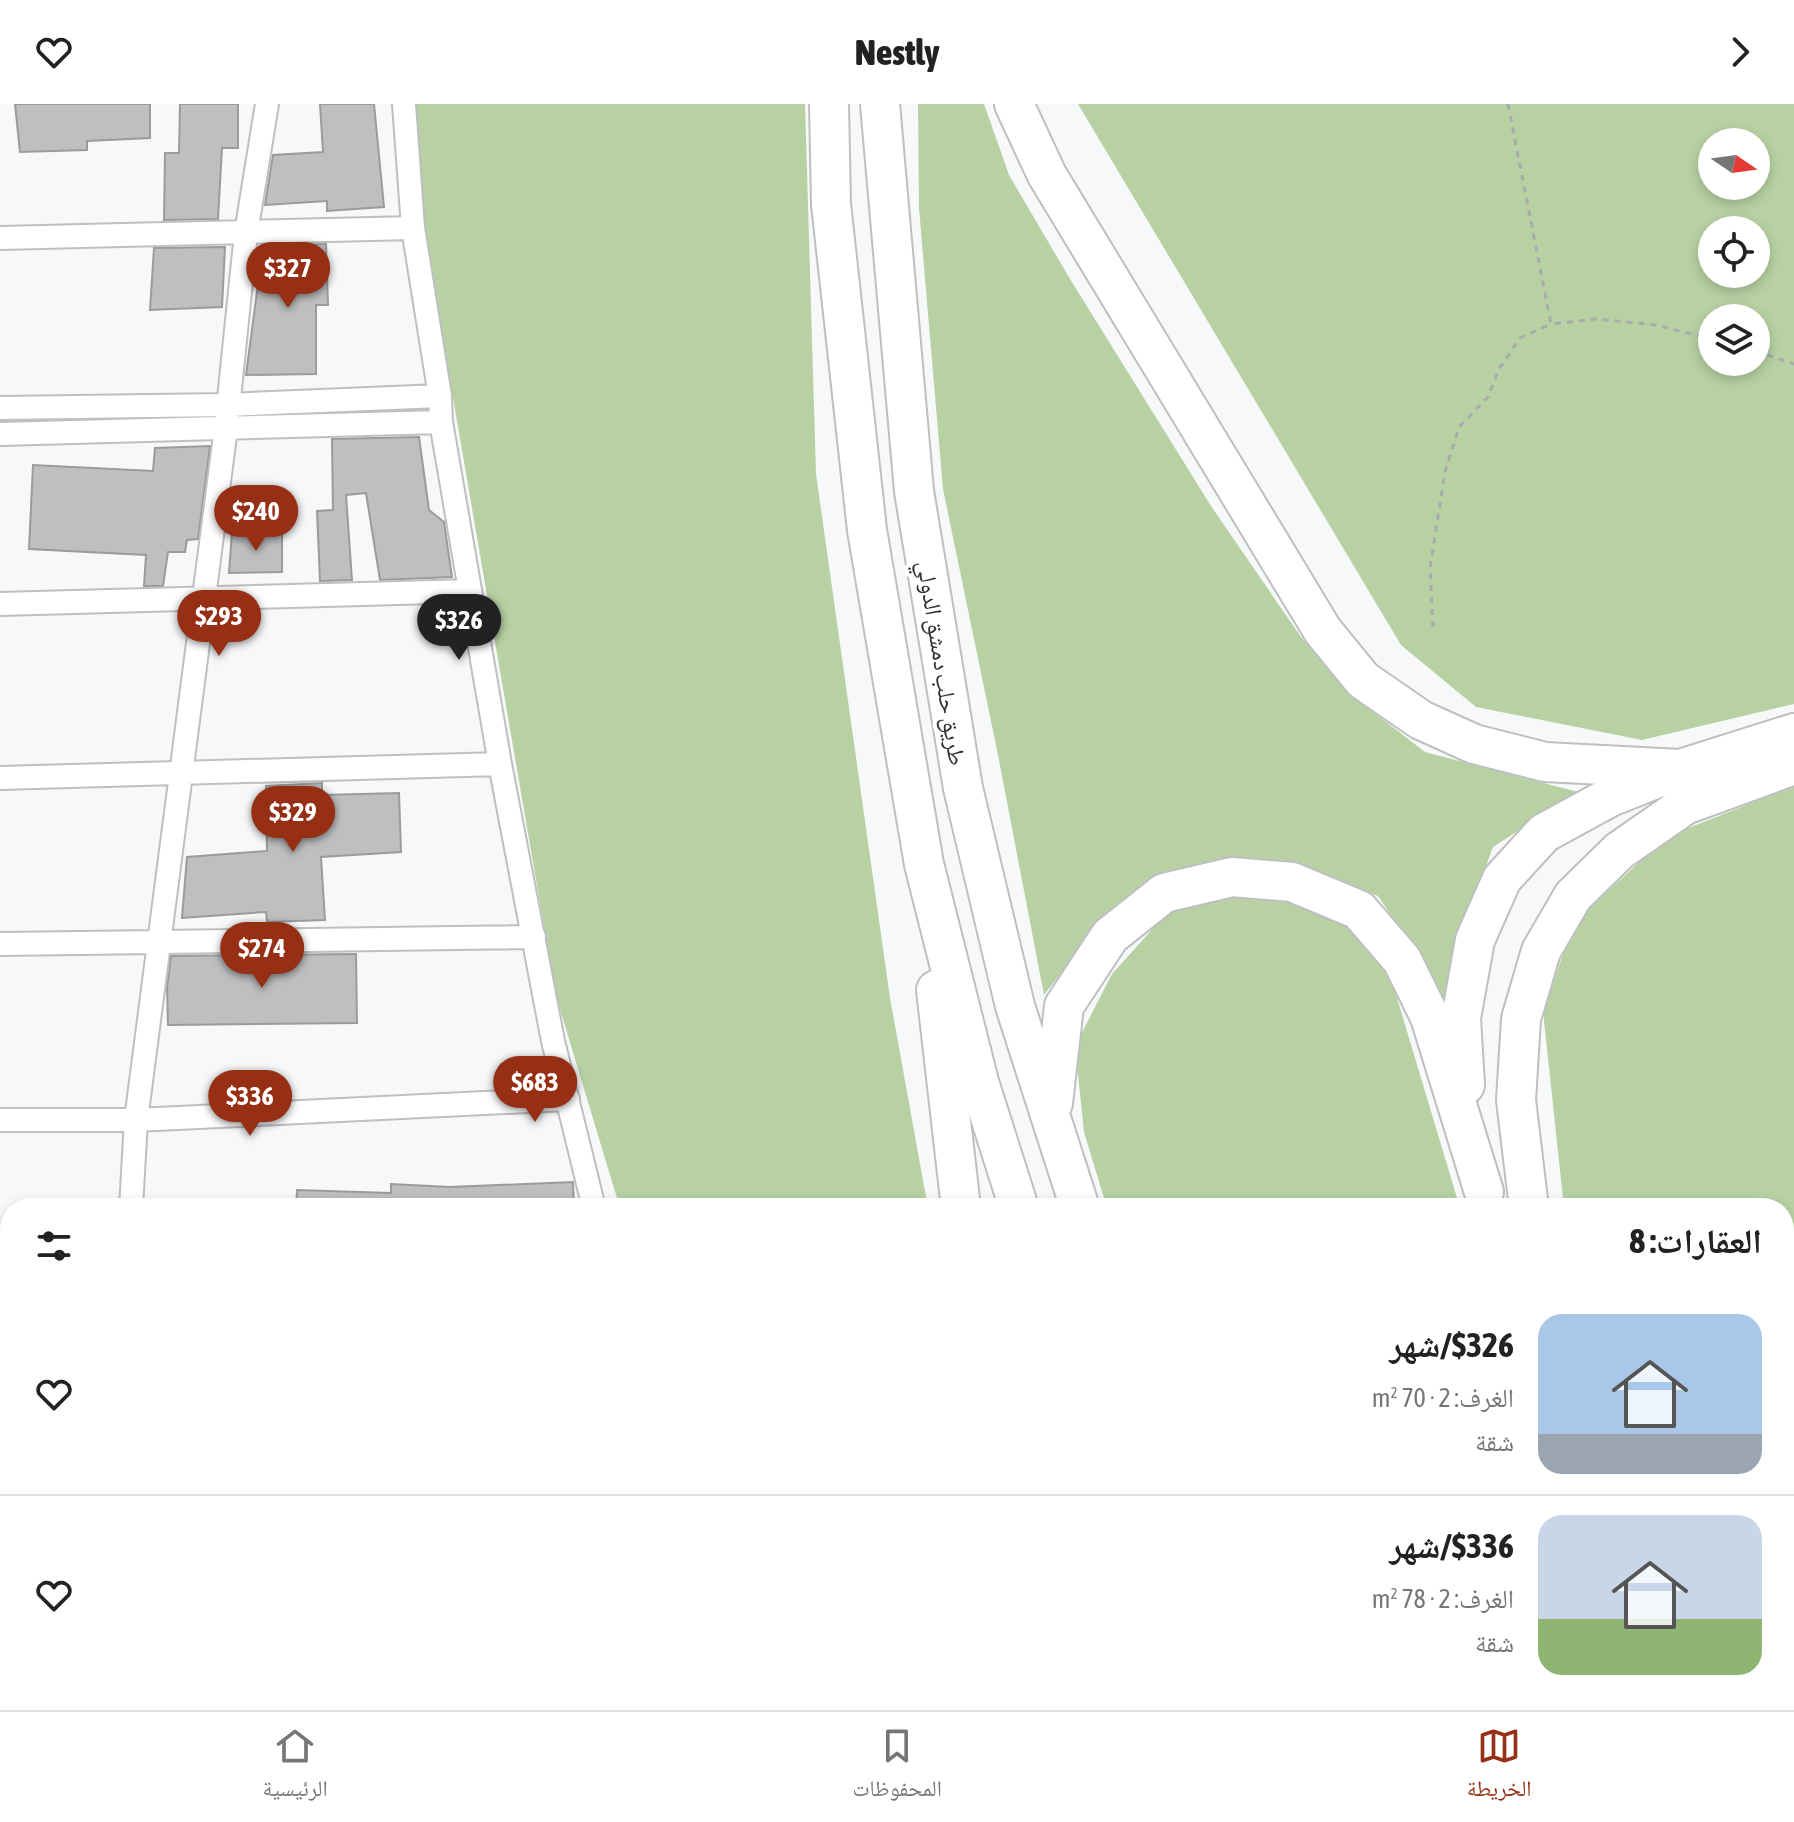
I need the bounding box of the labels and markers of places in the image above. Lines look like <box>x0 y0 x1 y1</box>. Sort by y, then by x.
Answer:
pin: $327 <box>241 242 335 310</box>
pin: $240 <box>209 485 303 553</box>
pin: $293 <box>172 590 266 658</box>
pin: $326 <box>412 594 506 662</box>
pin: $329 <box>246 786 340 854</box>
pin: $274 <box>215 922 309 990</box>
pin: $683 <box>488 1056 582 1124</box>
pin: $336 <box>203 1070 297 1138</box>

